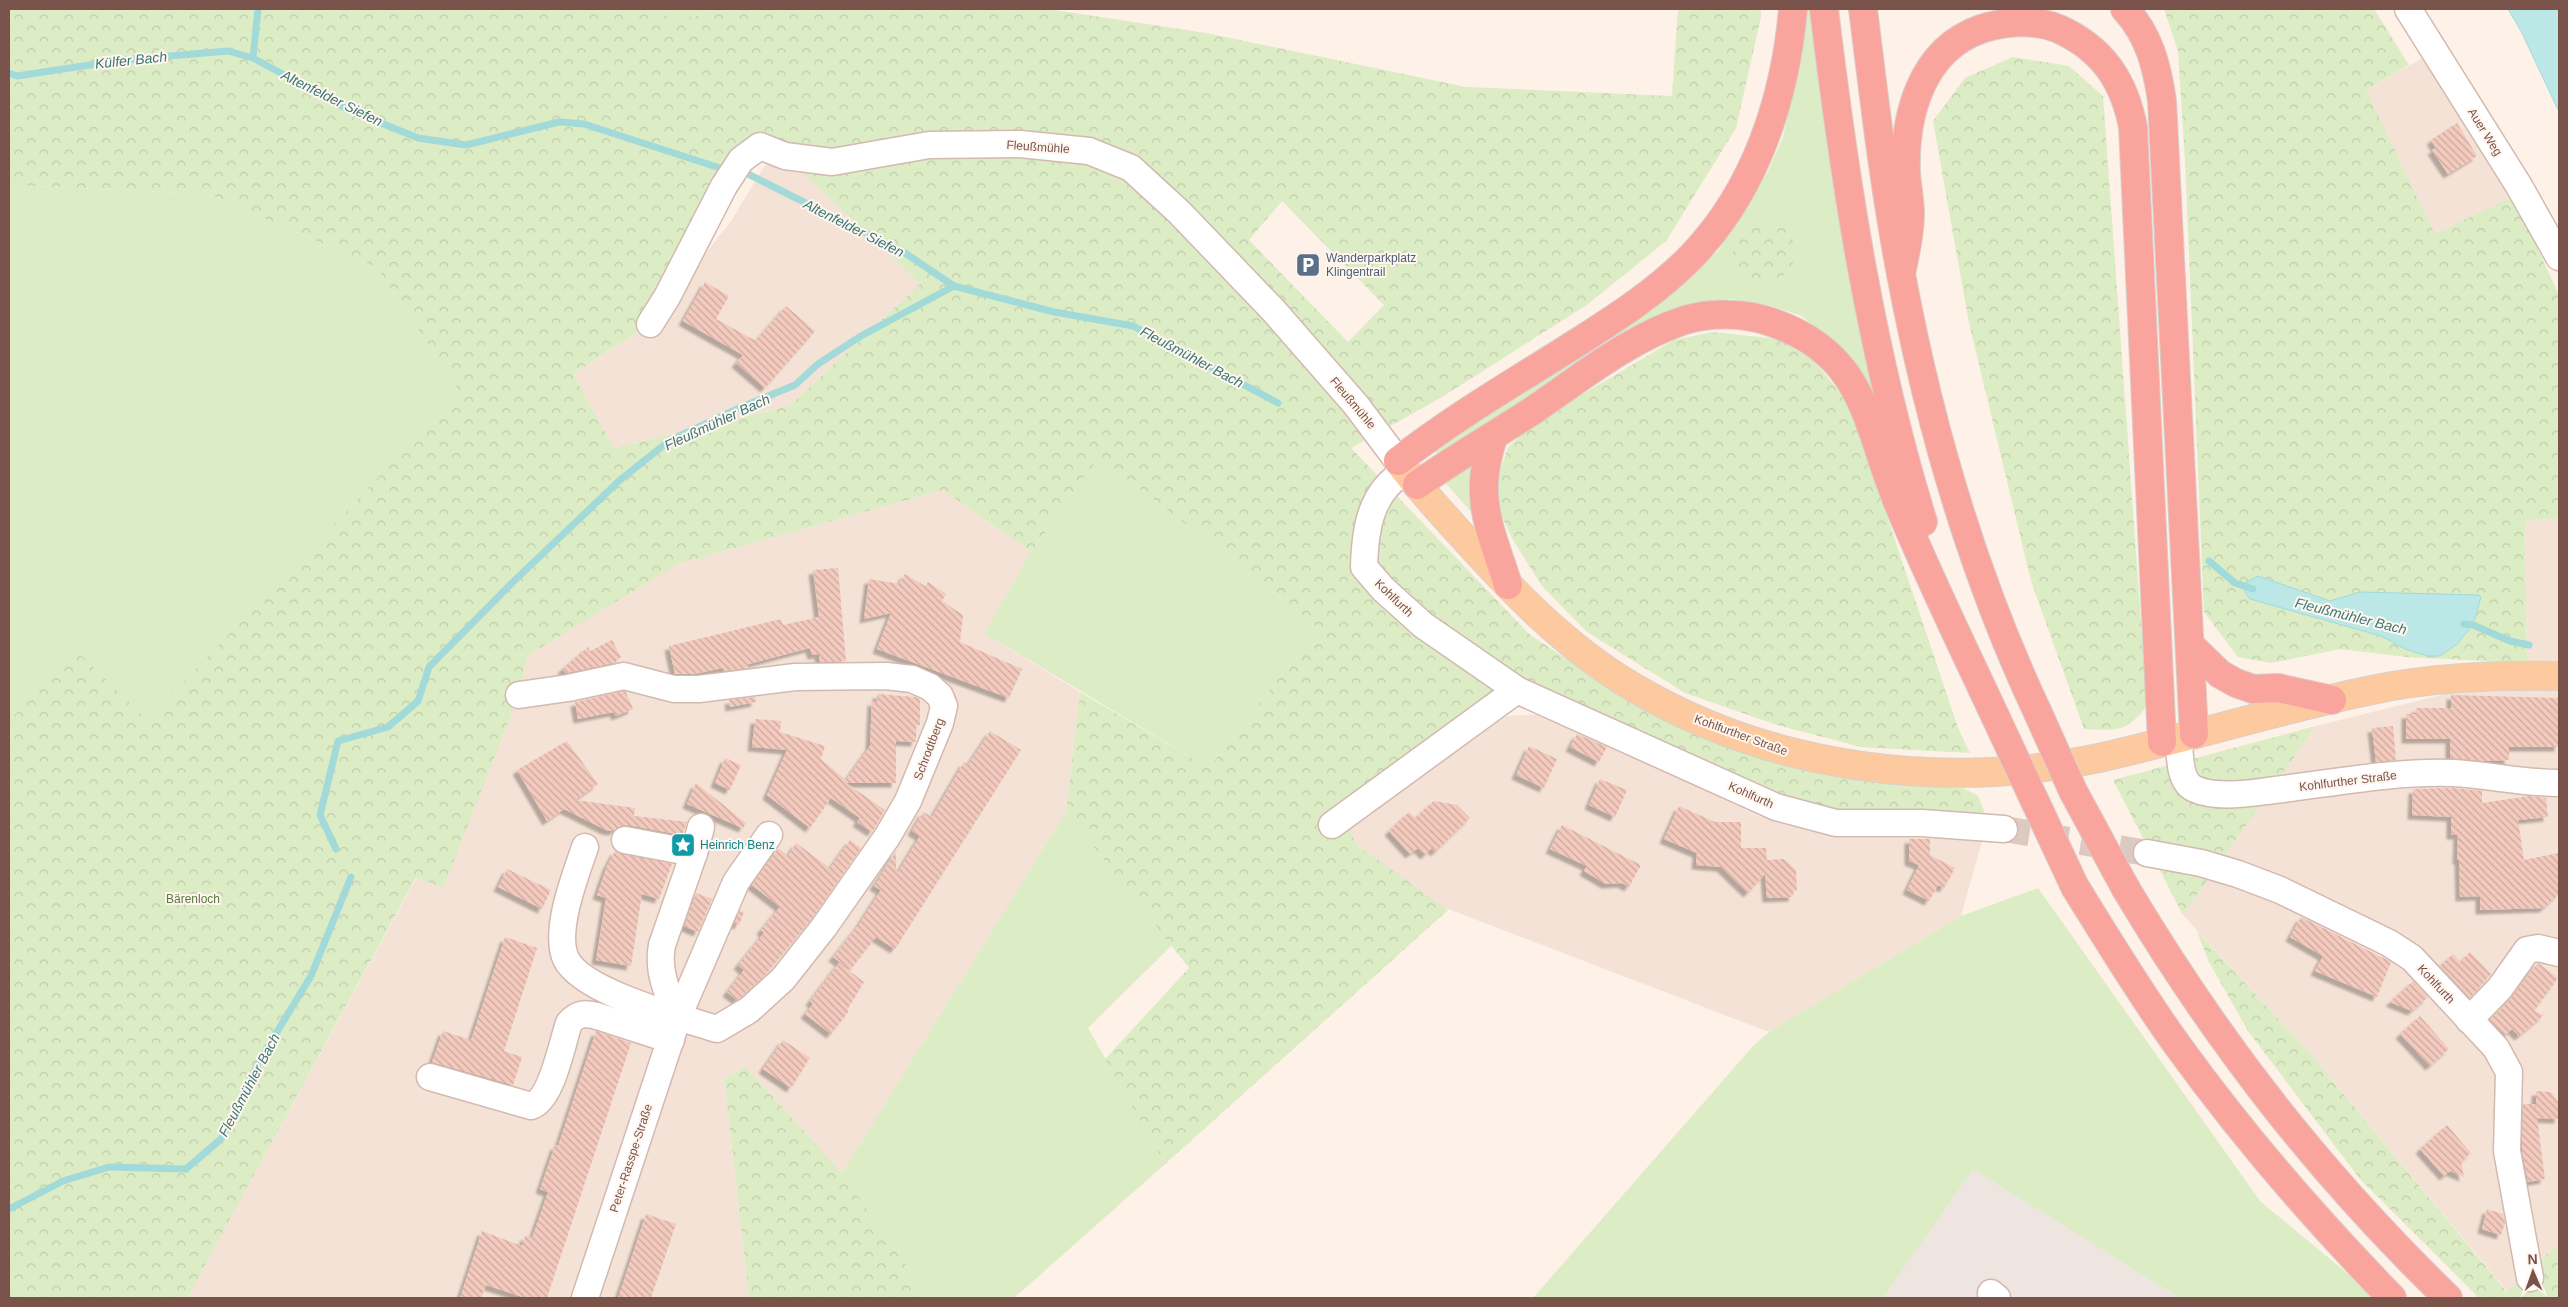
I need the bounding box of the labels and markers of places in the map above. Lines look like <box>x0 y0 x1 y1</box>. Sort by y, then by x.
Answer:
place label: Wanderparkplatz Klingentrail <box>1326 251 1416 279</box>
parking icon: Wanderparkplatz Klingentrail <box>1295 252 1321 278</box>
place icon: Heinrich Benz <box>670 832 696 858</box>
place label: Heinrich Benz <box>700 838 775 852</box>

